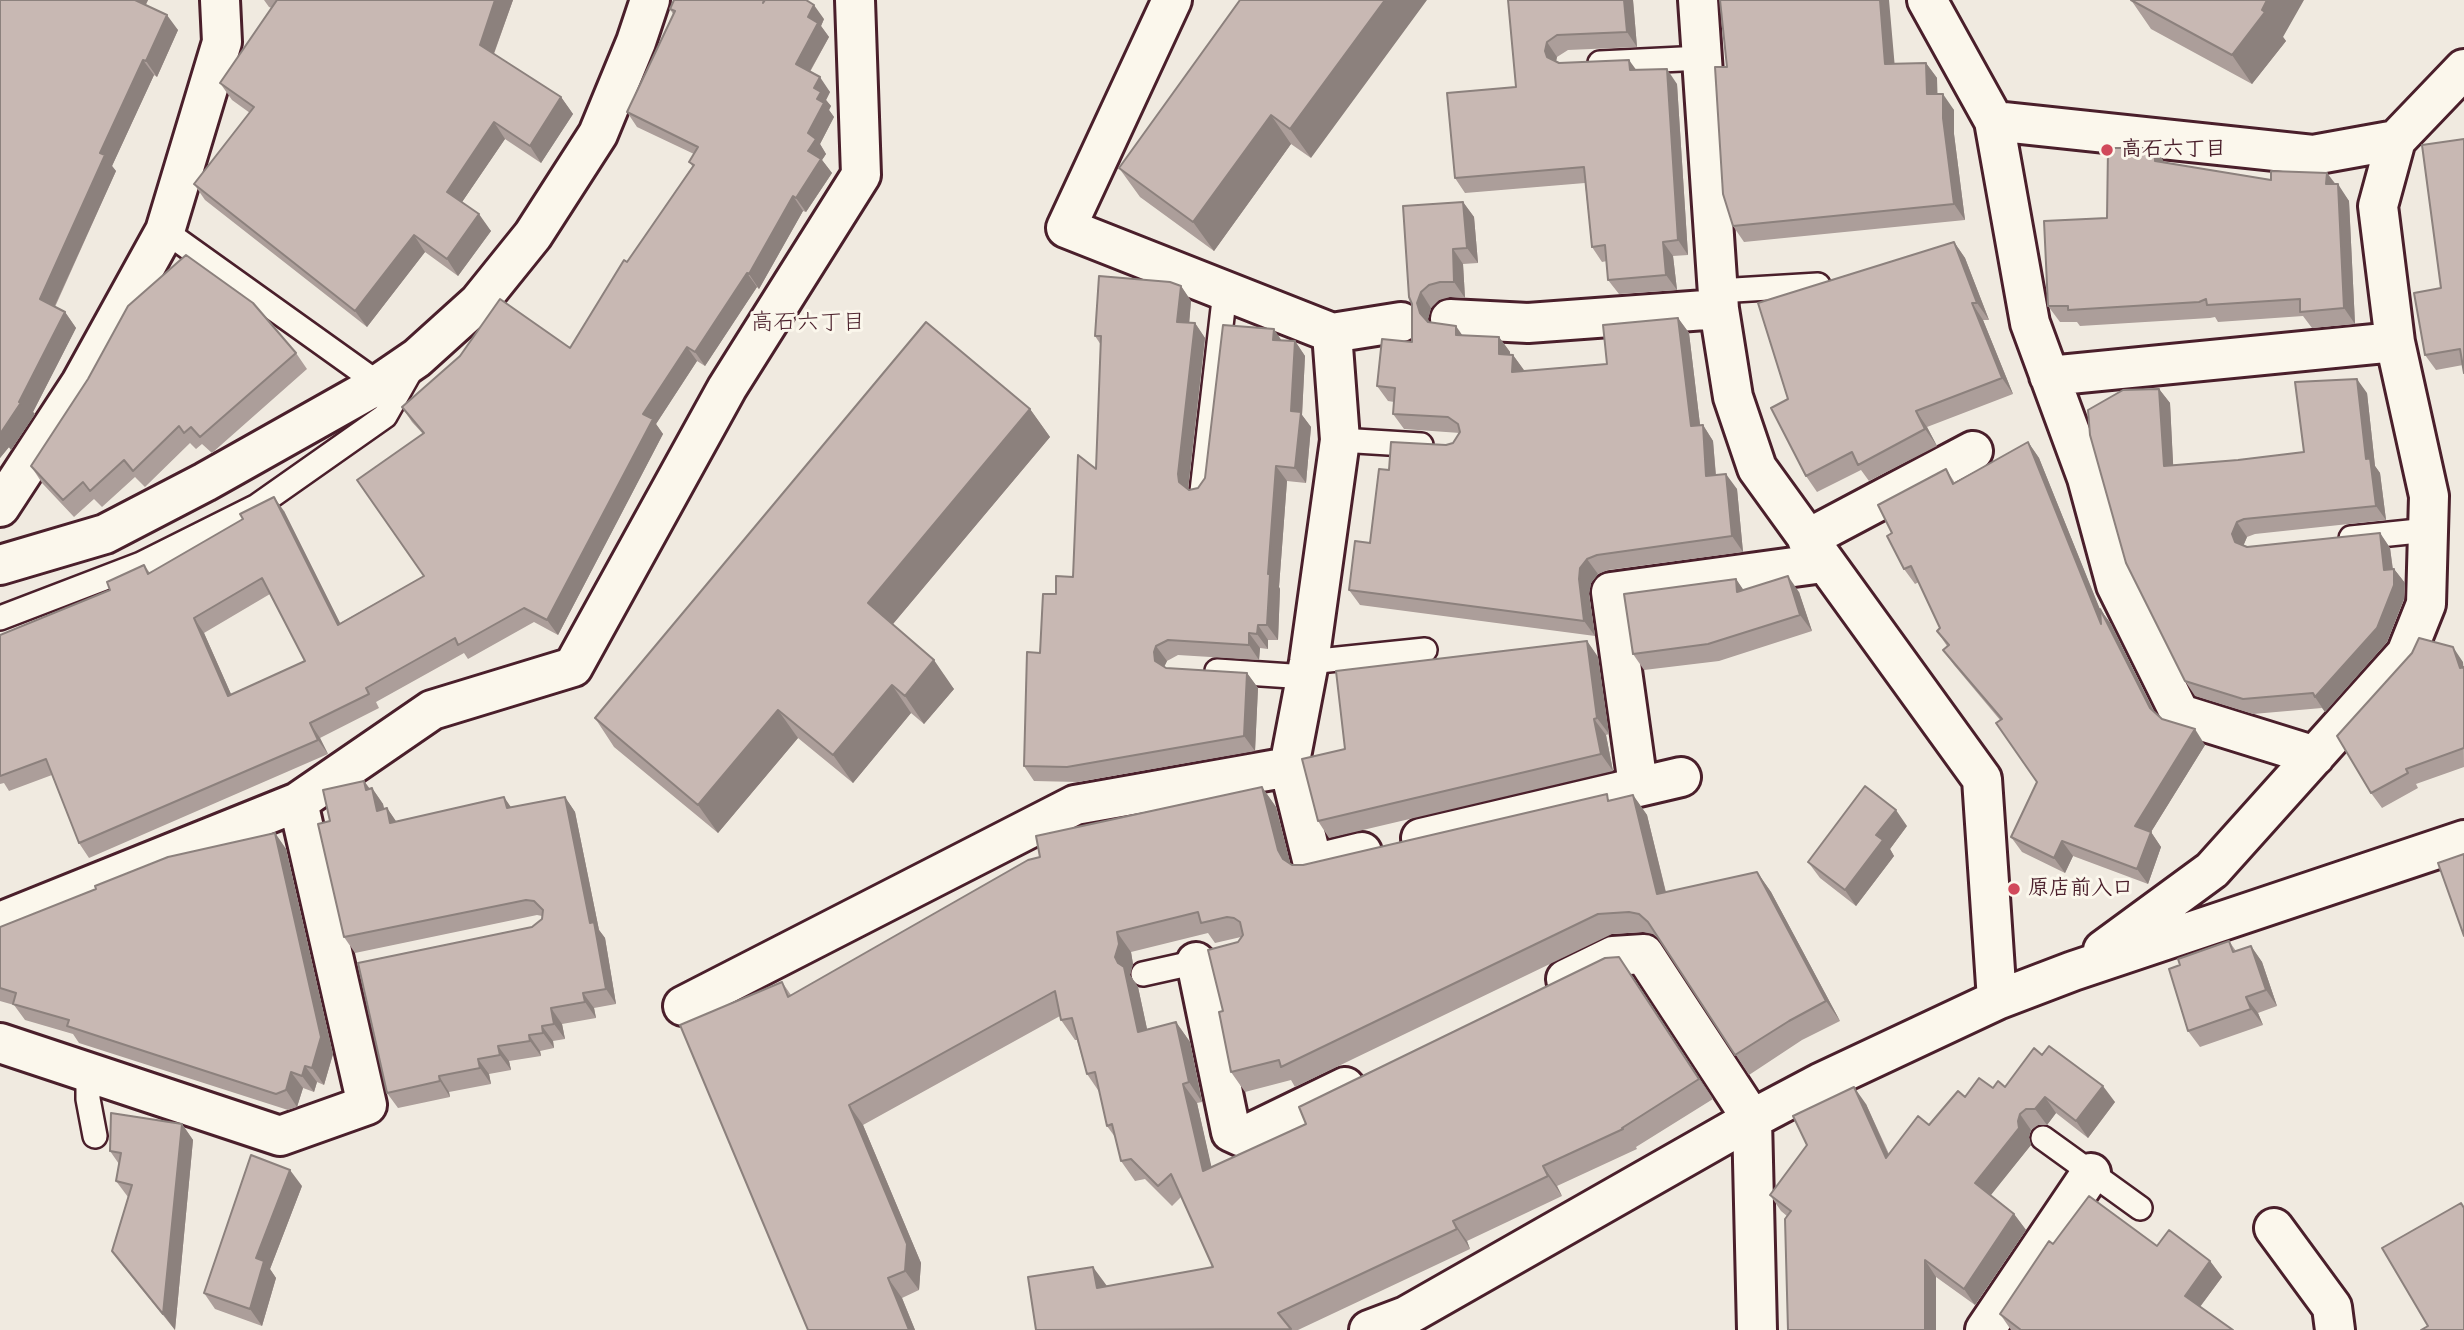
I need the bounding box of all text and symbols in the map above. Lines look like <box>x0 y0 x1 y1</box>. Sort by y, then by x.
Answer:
place label: 高石六丁目 <box>2121 137 2226 163</box>
marker: 高石六丁目 <box>2099 142 2115 158</box>
district label: 高石六丁目 <box>751 309 865 337</box>
place label: 原店前入口 <box>2028 876 2133 902</box>
marker: 原店前入口 <box>2006 881 2022 897</box>

